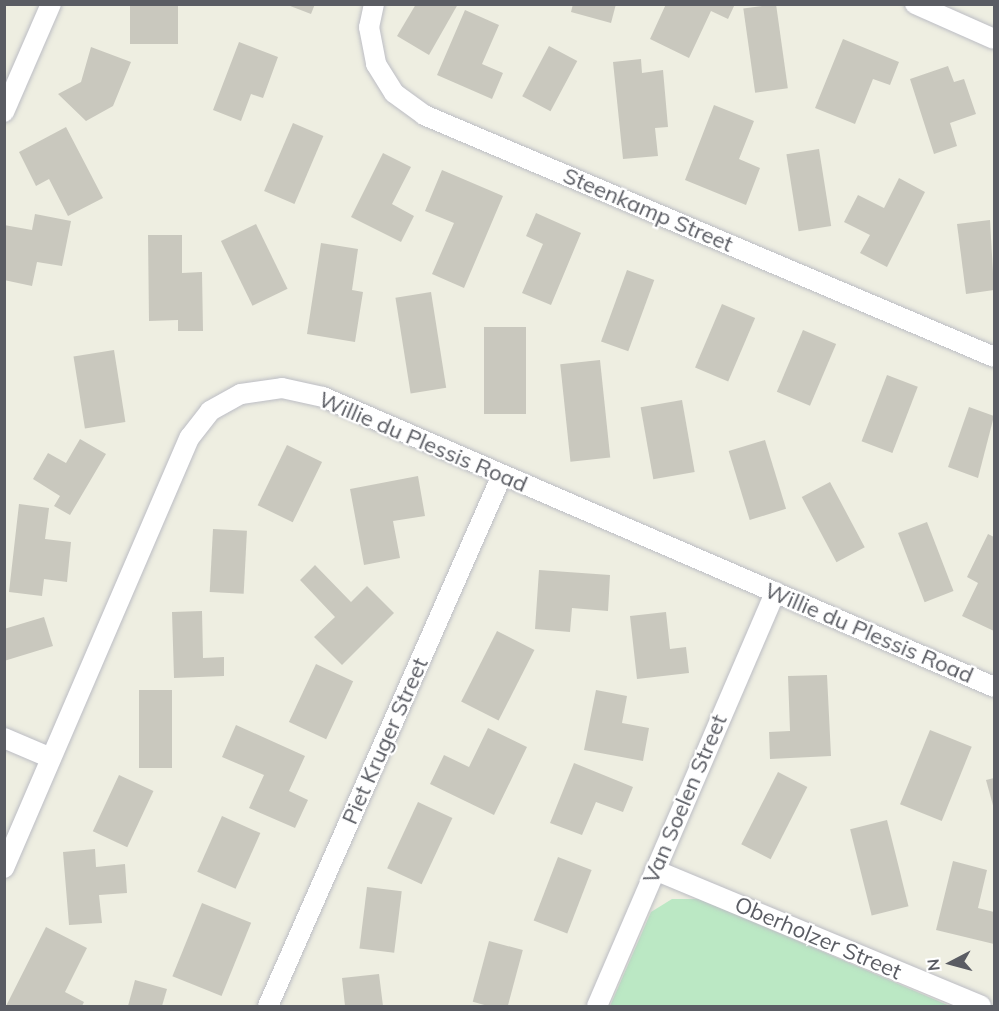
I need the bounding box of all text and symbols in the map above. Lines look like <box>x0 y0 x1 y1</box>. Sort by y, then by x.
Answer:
street label: Steenkamp Street <box>559 162 737 258</box>
street label: Willie du Plessis Road <box>315 386 531 498</box>
street label: Willie du Plessis Road <box>761 577 977 689</box>
street label: Piet Kruger Street <box>336 654 434 828</box>
street label: Van Soelen Street <box>638 711 732 887</box>
street label: Oberholzer Street <box>731 891 905 985</box>
north arrow <box>921 933 981 993</box>
text: N <box>923 958 944 972</box>

